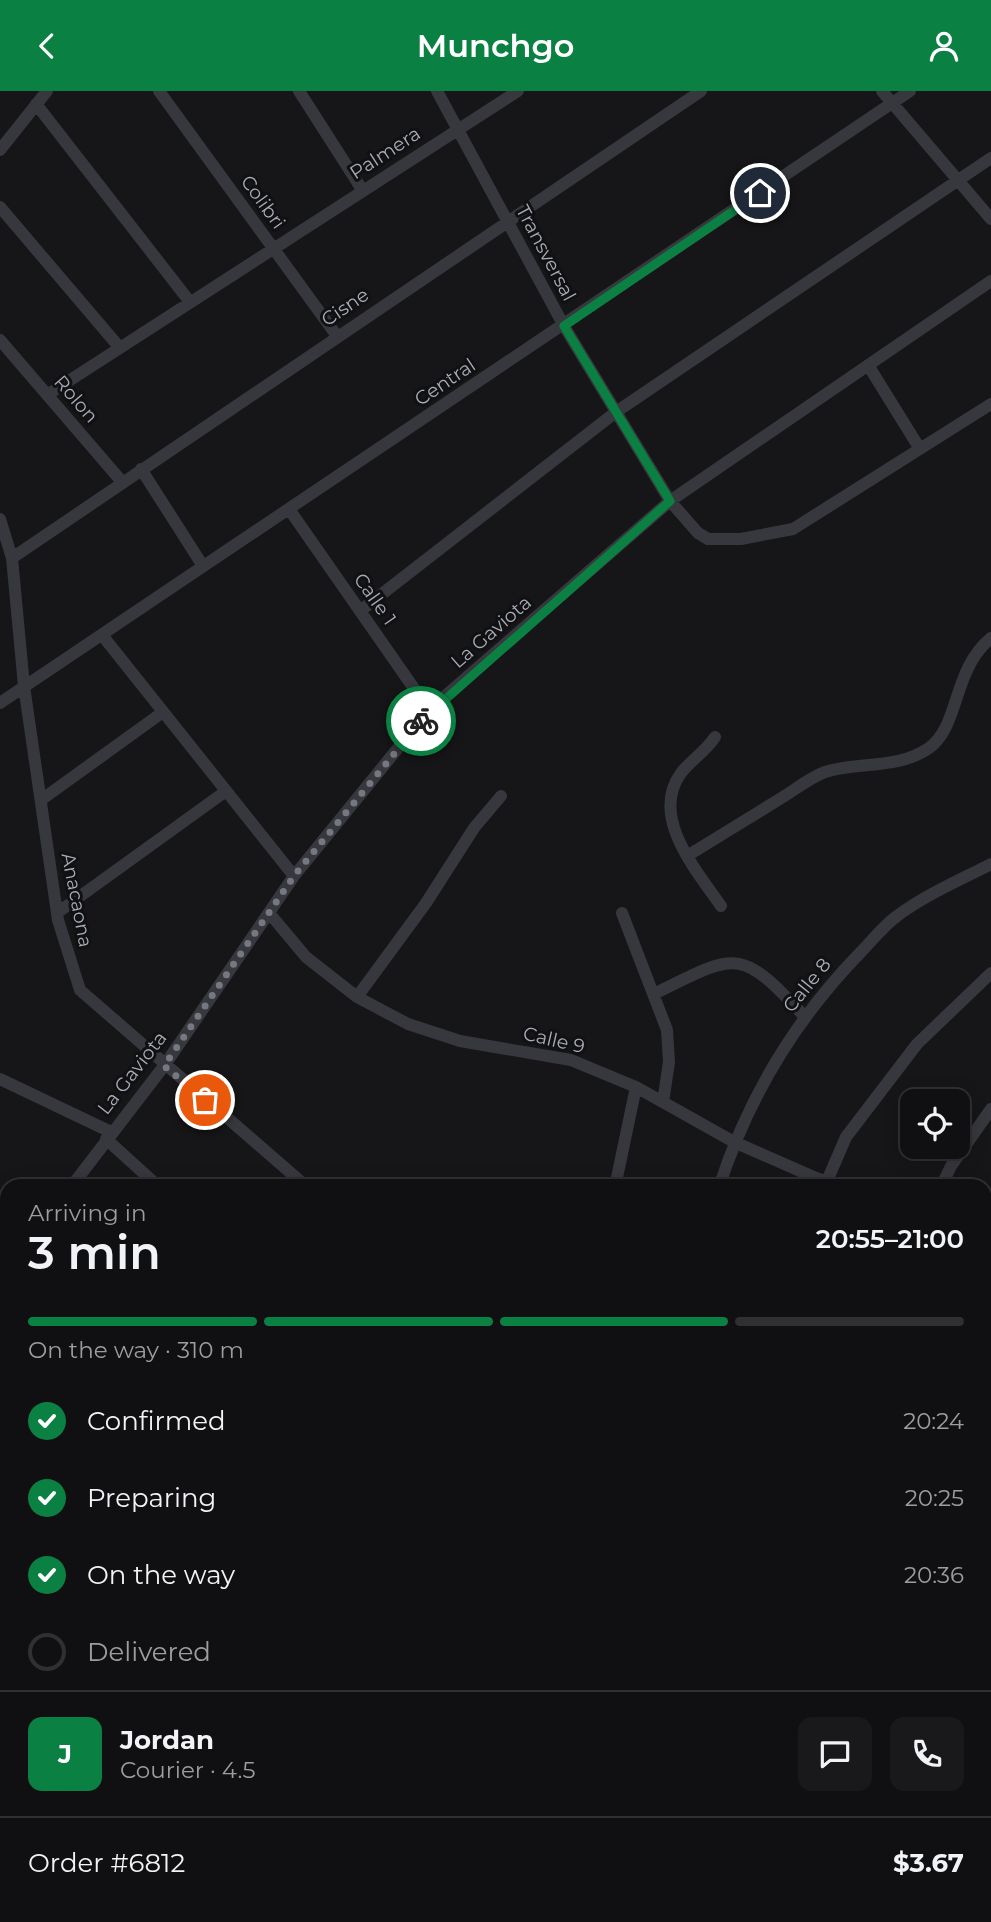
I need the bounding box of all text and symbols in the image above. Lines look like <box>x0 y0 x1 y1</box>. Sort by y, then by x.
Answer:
text: Munchgo <box>417 26 574 65</box>
icon: back <box>28 27 66 65</box>
icon: person <box>925 27 963 65</box>
street label: Palmera <box>345 122 425 184</box>
pin <box>730 163 790 223</box>
street label: Colibri <box>236 171 290 233</box>
icon: home <box>741 174 779 212</box>
street label: Transversal <box>511 201 581 305</box>
street label: Cisne <box>317 283 373 331</box>
street label: Central <box>410 353 480 411</box>
street label: Rolon <box>49 371 103 427</box>
street label: Calle 1 <box>349 569 401 629</box>
street label: La Gaviota <box>446 591 536 673</box>
courier <box>386 686 456 756</box>
icon: bike <box>402 702 440 740</box>
street label: Anacaona <box>57 851 97 949</box>
street label: Calle 8 <box>778 953 836 1017</box>
street label: Calle 9 <box>521 1022 587 1058</box>
street label: La Gaviota <box>92 1027 172 1119</box>
pin <box>175 1070 235 1130</box>
icon: bag <box>186 1081 224 1119</box>
map controls <box>900 1089 970 1159</box>
button: locate <box>900 1089 970 1159</box>
text: Arriving in <box>28 1199 147 1227</box>
text: 20:55–21:00 <box>816 1223 964 1255</box>
text: 3 min <box>28 1224 161 1281</box>
text: On the way · 310 m <box>28 1336 244 1364</box>
icon: check <box>28 1402 66 1440</box>
text: Confirmed <box>87 1405 226 1437</box>
text: 20:24 <box>903 1407 964 1435</box>
icon: check <box>28 1479 66 1517</box>
text: Preparing <box>87 1482 216 1514</box>
text: 20:25 <box>905 1484 964 1512</box>
icon: check <box>28 1556 66 1594</box>
text: On the way <box>87 1559 235 1591</box>
text: 20:36 <box>904 1561 964 1589</box>
text: Delivered <box>87 1636 211 1668</box>
button: chat <box>798 1717 872 1791</box>
button: phone <box>890 1717 964 1791</box>
text: Jordan <box>120 1724 214 1756</box>
text: J <box>58 1738 72 1770</box>
text: Courier · 4.5 <box>120 1756 255 1784</box>
text: Order #6812 <box>28 1847 185 1879</box>
text: $3.67 <box>893 1847 964 1879</box>

